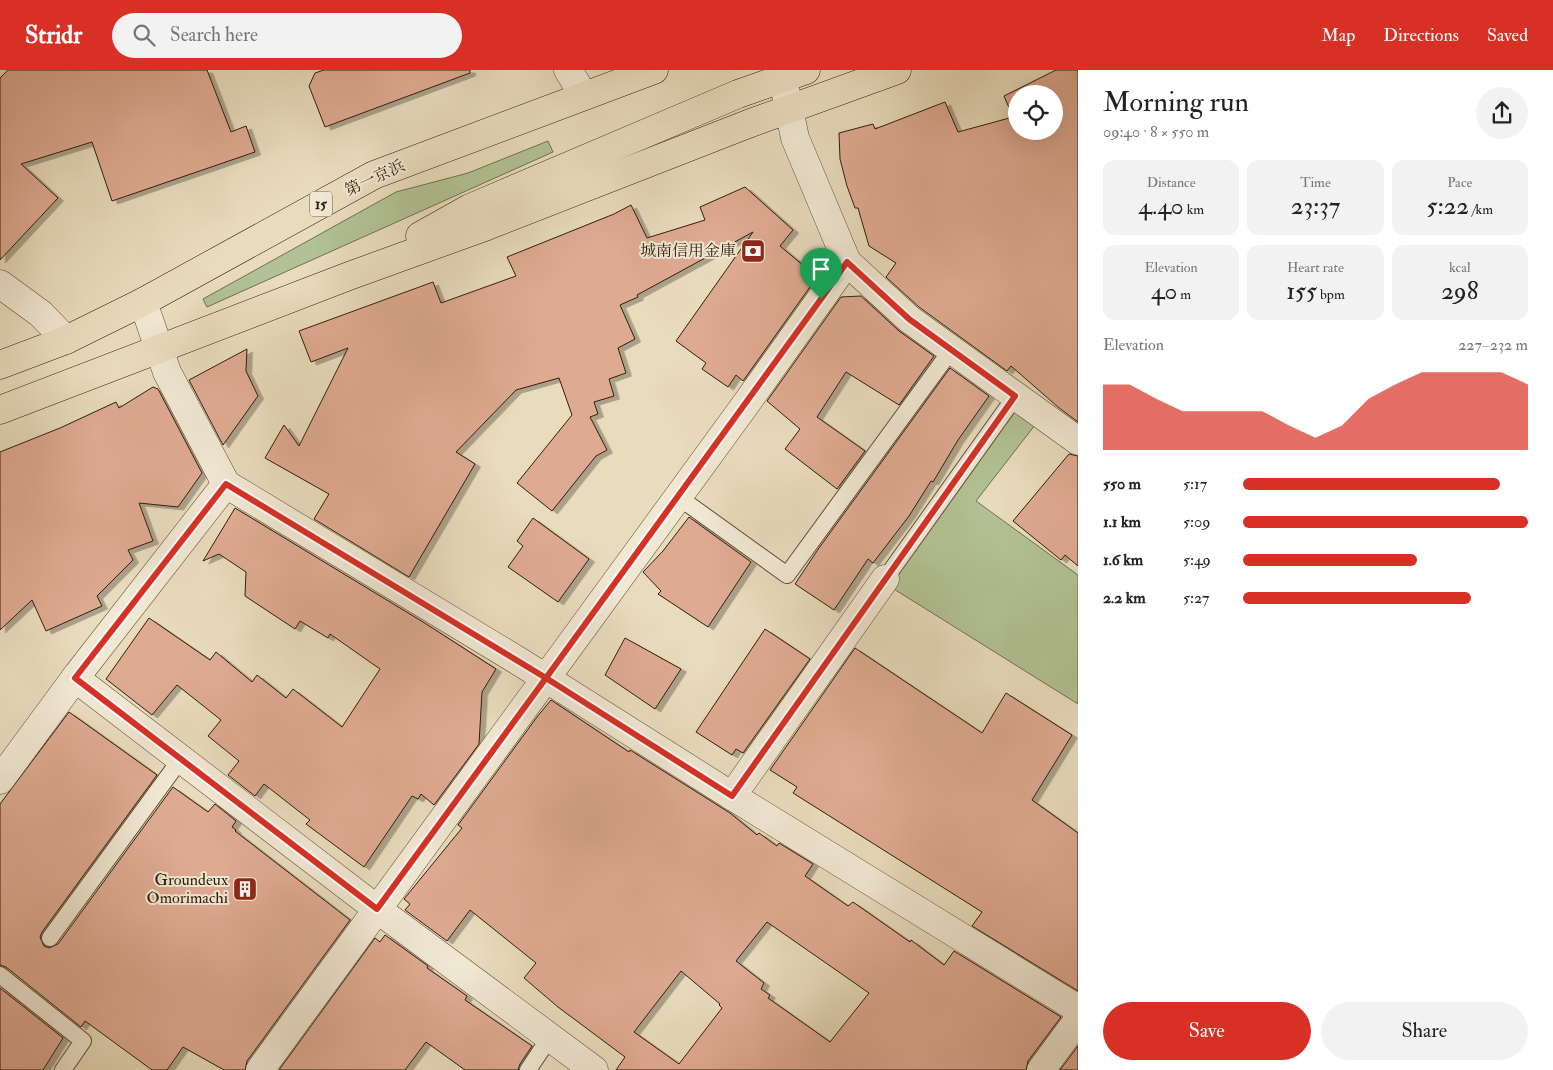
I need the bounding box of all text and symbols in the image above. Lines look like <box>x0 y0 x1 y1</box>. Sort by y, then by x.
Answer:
search box <box>112 13 462 58</box>
text: Stridr <box>25 20 82 51</box>
icon: search <box>130 21 158 49</box>
text: Search here <box>170 23 258 47</box>
text: Map <box>1322 24 1355 47</box>
text: Directions <box>1383 24 1459 47</box>
text: Saved <box>1487 24 1528 47</box>
map controls <box>1008 85 1063 140</box>
button: locate <box>1008 85 1063 140</box>
text: Morning run <box>1103 85 1249 120</box>
button: share <box>1476 87 1528 139</box>
text: 09:40 · 8 × 550 m <box>1103 122 1209 142</box>
street label: 第一京浜 <box>342 155 408 201</box>
text: Distance <box>1147 174 1196 191</box>
text: Time <box>1300 174 1331 191</box>
text: Pace <box>1447 174 1472 191</box>
text: 4.40 <box>1138 191 1184 222</box>
text: 23:37 <box>1291 191 1340 222</box>
text: 5:22 <box>1427 191 1469 222</box>
road number: 15 <box>310 192 332 216</box>
text: km <box>1184 201 1204 218</box>
text: /km <box>1469 201 1493 218</box>
bank icon: 城南信用金庫 <box>740 238 766 264</box>
place label: 城南信用金庫 <box>640 241 736 261</box>
pin <box>800 248 842 299</box>
icon: arrive <box>807 255 835 283</box>
text: Elevation <box>1144 259 1198 276</box>
text: Heart rate <box>1287 259 1344 276</box>
text: kcal <box>1449 259 1471 276</box>
text: 40 <box>1151 276 1177 307</box>
text: 155 <box>1286 276 1317 307</box>
text: 298 <box>1441 276 1478 307</box>
text: m <box>1177 286 1191 303</box>
text: bpm <box>1317 286 1345 303</box>
text: Elevation <box>1103 335 1164 355</box>
text: 227–232 m <box>1458 335 1528 355</box>
text: 550 m <box>1103 474 1141 494</box>
text: 5:17 <box>1183 474 1207 494</box>
text: 1.1 km <box>1103 512 1141 532</box>
text: 5:09 <box>1183 512 1210 532</box>
text: 1.6 km <box>1103 550 1143 570</box>
text: 5:49 <box>1183 550 1211 570</box>
text: 2.2 km <box>1103 588 1146 608</box>
text: 5:27 <box>1183 588 1209 608</box>
place label: Groundeux Omorimachi <box>147 870 228 908</box>
building icon: Groundeux Omorimachi <box>232 876 258 902</box>
button: Save <box>1103 1002 1311 1060</box>
button: Share <box>1321 1002 1528 1060</box>

